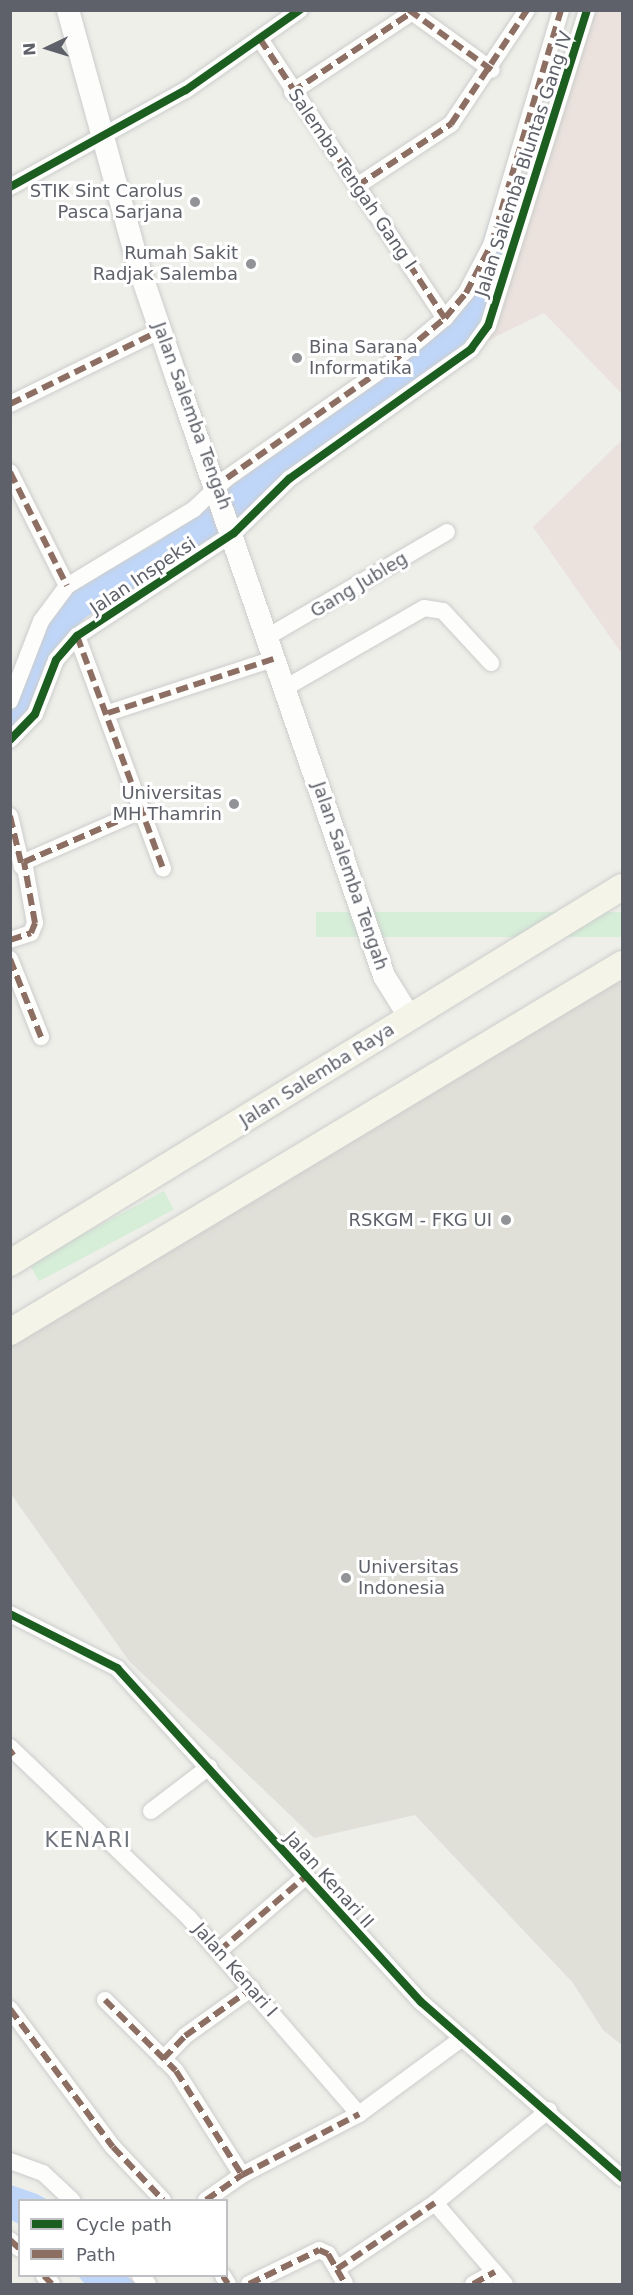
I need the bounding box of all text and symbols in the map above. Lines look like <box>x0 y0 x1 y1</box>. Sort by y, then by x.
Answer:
north arrow <box>18 18 78 78</box>
street label: Jalan Salemba Bluntas Gang IV <box>471 28 577 300</box>
text: N <box>20 42 39 57</box>
street label: Salemba Tengah Gang I <box>283 85 421 273</box>
place label: STIK Sint Carolus Pasca Sarjana <box>30 181 183 224</box>
marker: STIK Sint Carolus Pasca Sarjana <box>188 195 202 209</box>
place label: Rumah Sakit Radjak Salemba <box>93 243 238 286</box>
marker: Rumah Sakit Radjak Salemba <box>242 255 260 273</box>
street label: Jalan Salemba Tengah <box>148 319 236 513</box>
place label: Bina Sarana Informatika <box>309 337 418 380</box>
marker: Bina Sarana Informatika <box>290 351 304 365</box>
street label: Jalan Inspeksi <box>86 533 200 619</box>
street label: Gang Jubleg <box>307 548 411 622</box>
street label: Jalan Salemba Tengah <box>308 779 392 973</box>
place label: Universitas MH Thamrin <box>112 783 222 826</box>
marker: Universitas MH Thamrin <box>227 797 241 811</box>
street label: Jalan Salemba Raya <box>236 1019 398 1131</box>
place label: RSKGM - FKG UI <box>349 1209 492 1231</box>
marker: RSKGM - FKG UI <box>497 1211 515 1229</box>
place label: Universitas Indonesia <box>358 1557 459 1600</box>
marker: Universitas Indonesia <box>339 1571 353 1585</box>
district label: KENARI <box>45 1827 131 1853</box>
street label: Jalan Kenari II <box>280 1827 378 1933</box>
street label: Jalan Kenari I <box>188 1919 282 2021</box>
legend <box>18 2199 228 2277</box>
text: Cycle path <box>76 2214 172 2235</box>
text: Path <box>76 2244 116 2265</box>

